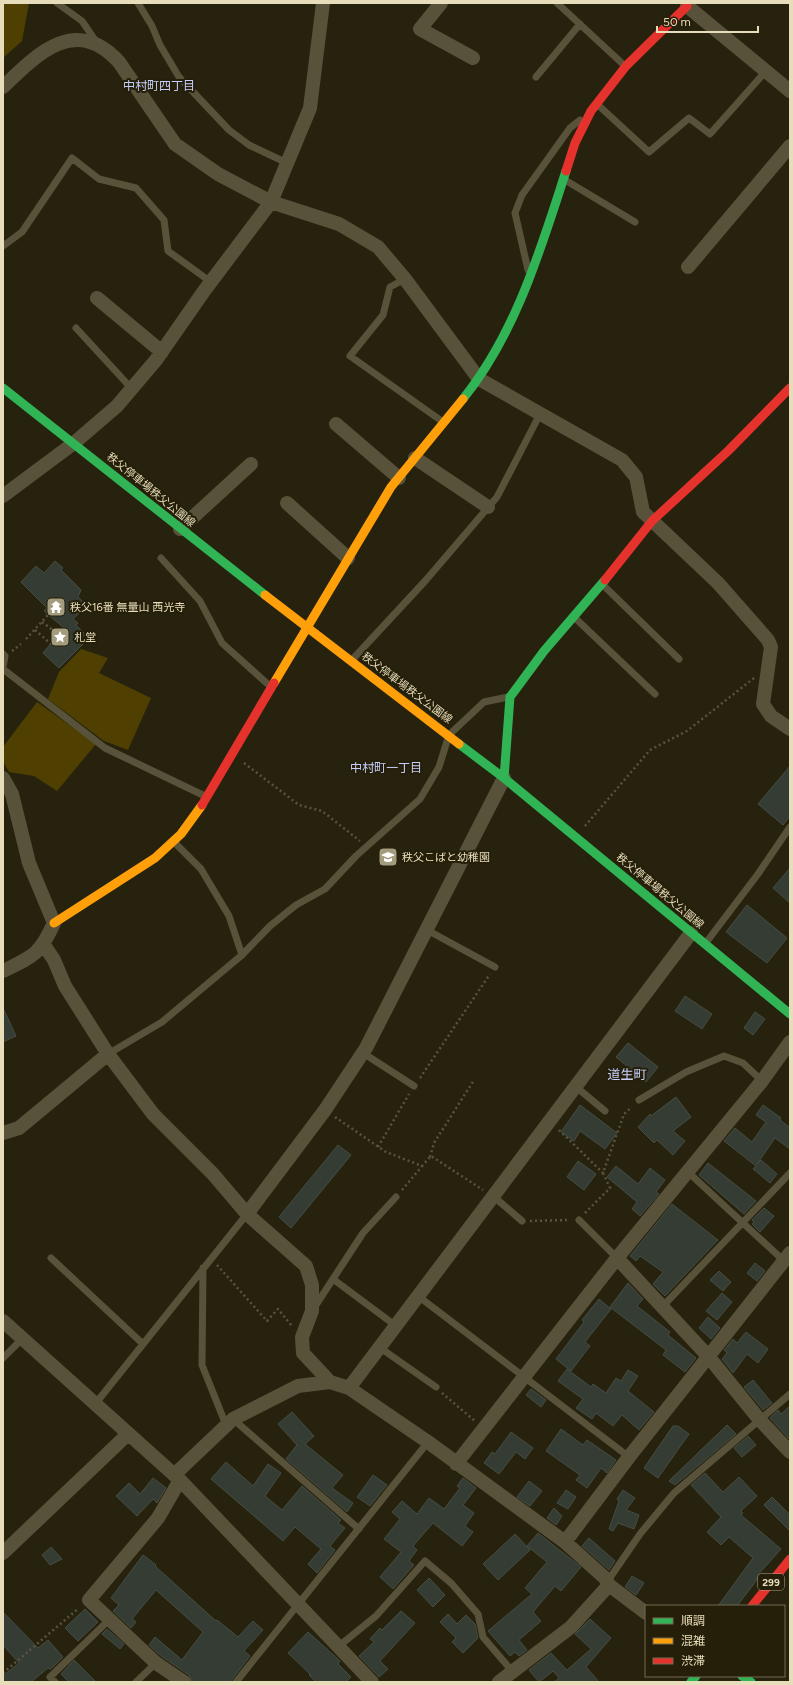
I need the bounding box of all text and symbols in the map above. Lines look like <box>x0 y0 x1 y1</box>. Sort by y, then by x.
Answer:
scale bar <box>657 8 758 34</box>
text: 50 m <box>663 15 691 29</box>
district label: 中村町四丁目 <box>123 79 195 93</box>
street label: 秩父停車場秩父公園線 <box>104 450 198 530</box>
temple icon: 秩父16番 無量山 西光寺 <box>45 596 67 618</box>
place label: 秩父16番 無量山 西光寺 <box>70 601 185 614</box>
place icon: 札堂 <box>49 626 71 648</box>
place label: 札堂 <box>74 631 96 644</box>
street label: 秩父停車場秩父公園線 <box>359 650 455 726</box>
district label: 中村町一丁目 <box>350 761 422 775</box>
school or university icon: 秩父こばと幼稚園 <box>377 846 399 868</box>
place label: 秩父こばと幼稚園 <box>402 851 490 864</box>
street label: 秩父停車場秩父公園線 <box>614 851 706 931</box>
district label: 道生町 <box>607 1067 647 1082</box>
road number: 299 <box>758 1574 784 1590</box>
legend <box>645 1605 785 1677</box>
text: 順調 <box>681 1614 705 1628</box>
text: 混雑 <box>681 1634 705 1648</box>
text: 渋滞 <box>681 1654 705 1668</box>

